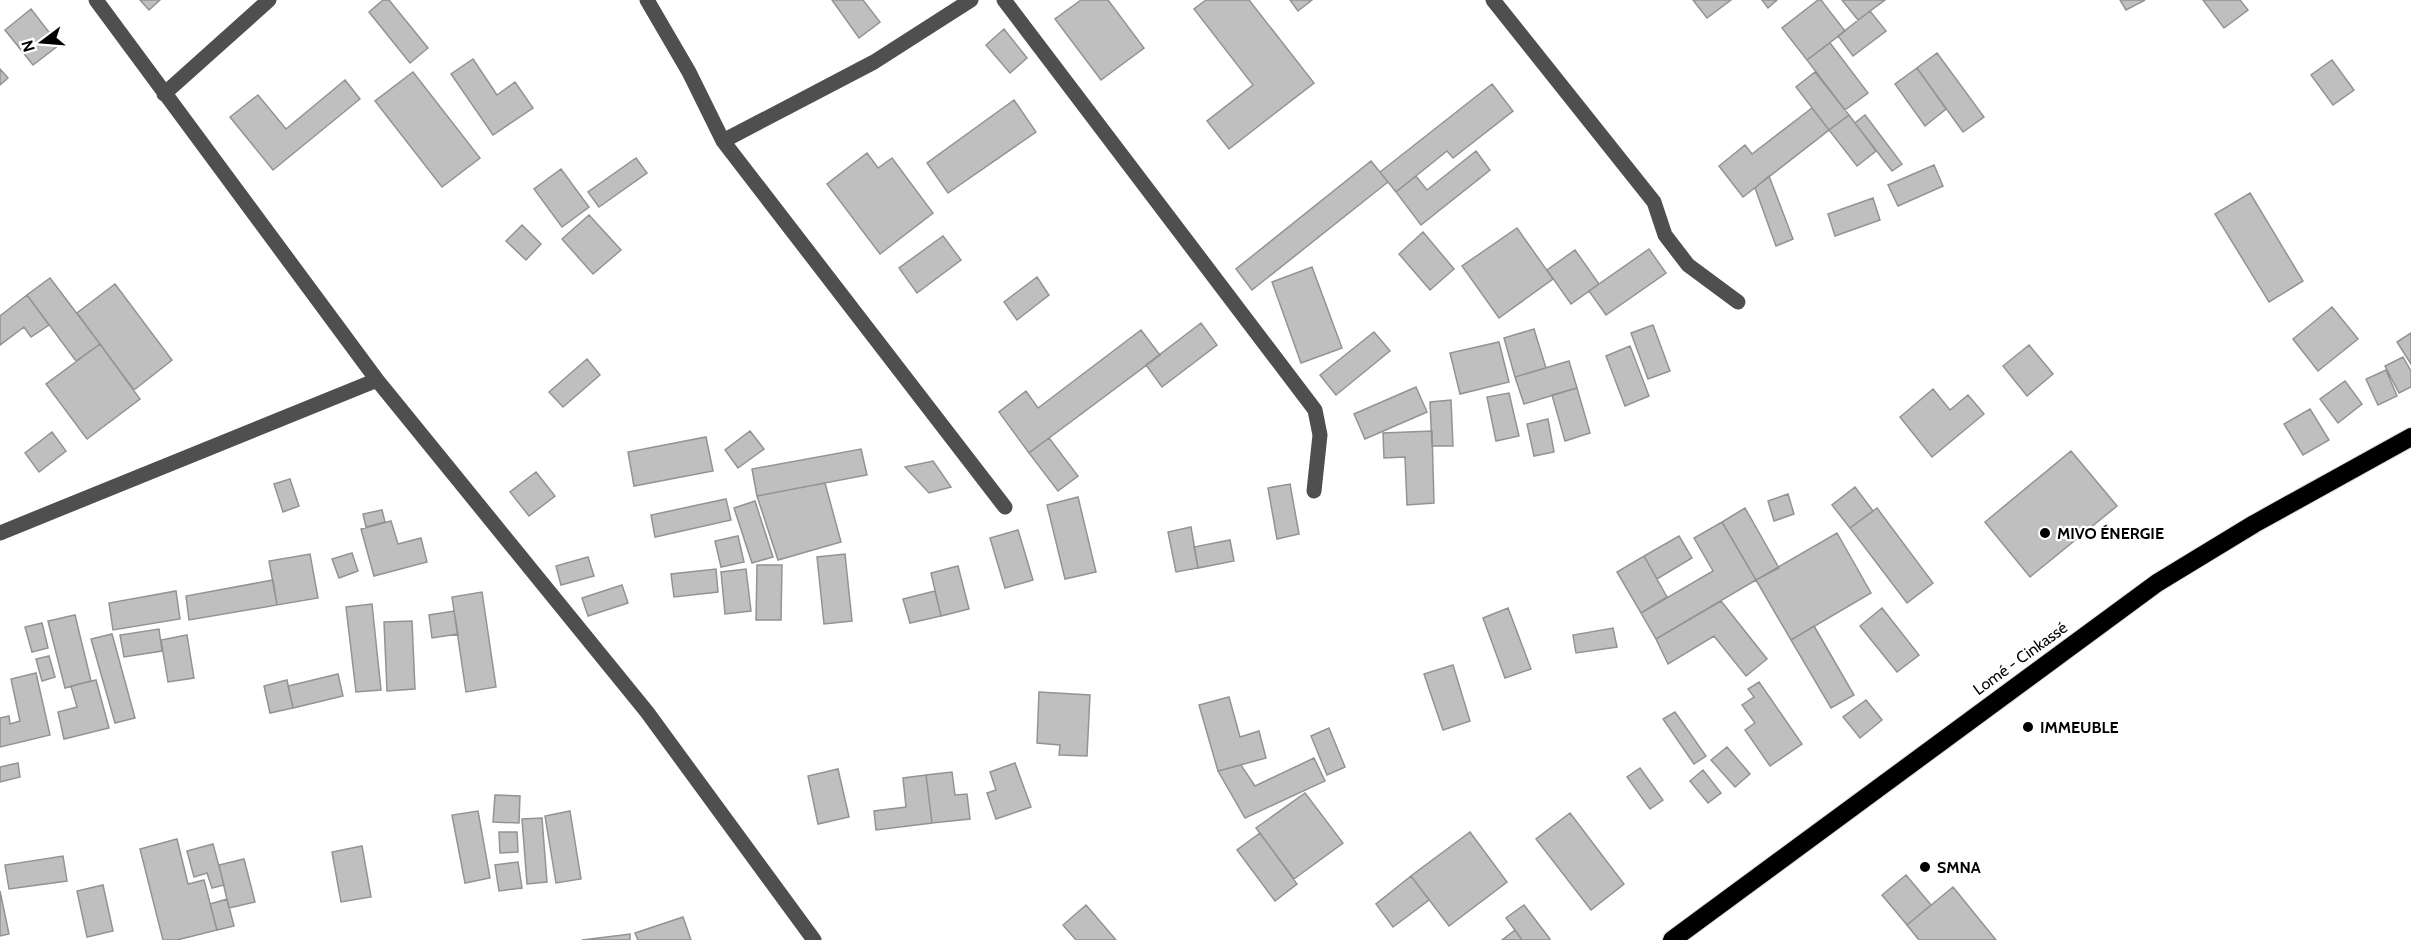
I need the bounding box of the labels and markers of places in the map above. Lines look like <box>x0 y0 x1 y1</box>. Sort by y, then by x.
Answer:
place label: MIVO ÉNERGIE <box>2057 524 2164 543</box>
marker: MIVO ÉNERGIE <box>2038 526 2052 540</box>
place label: IMMEUBLE <box>2040 718 2119 737</box>
marker: IMMEUBLE <box>2021 720 2035 734</box>
place label: SMNA <box>1937 858 1981 877</box>
marker: SMNA <box>1918 860 1932 874</box>

